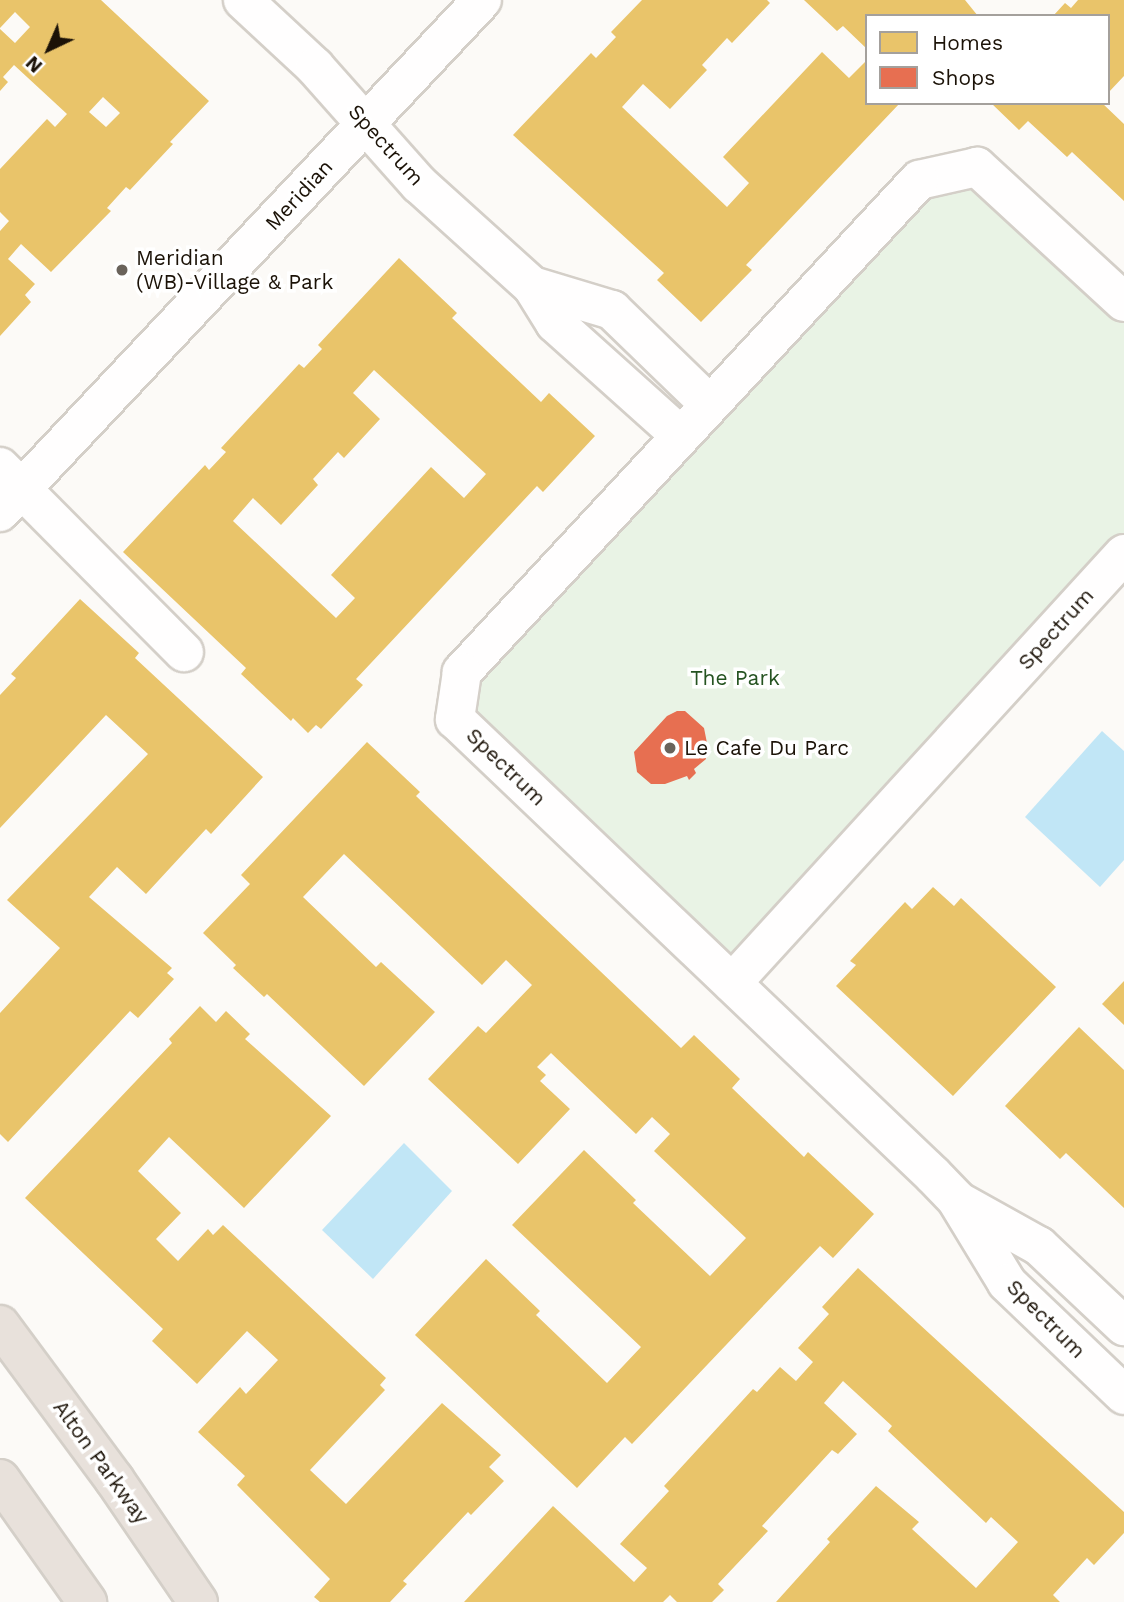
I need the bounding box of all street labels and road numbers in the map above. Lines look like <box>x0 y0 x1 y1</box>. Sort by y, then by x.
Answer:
street label: Spectrum <box>343 99 429 191</box>
street label: Meridian <box>260 154 338 236</box>
street label: Spectrum <box>1013 583 1099 675</box>
street label: Spectrum <box>461 723 551 811</box>
street label: Spectrum <box>1001 1274 1091 1364</box>
street label: Alton Parkway <box>48 1396 154 1528</box>

